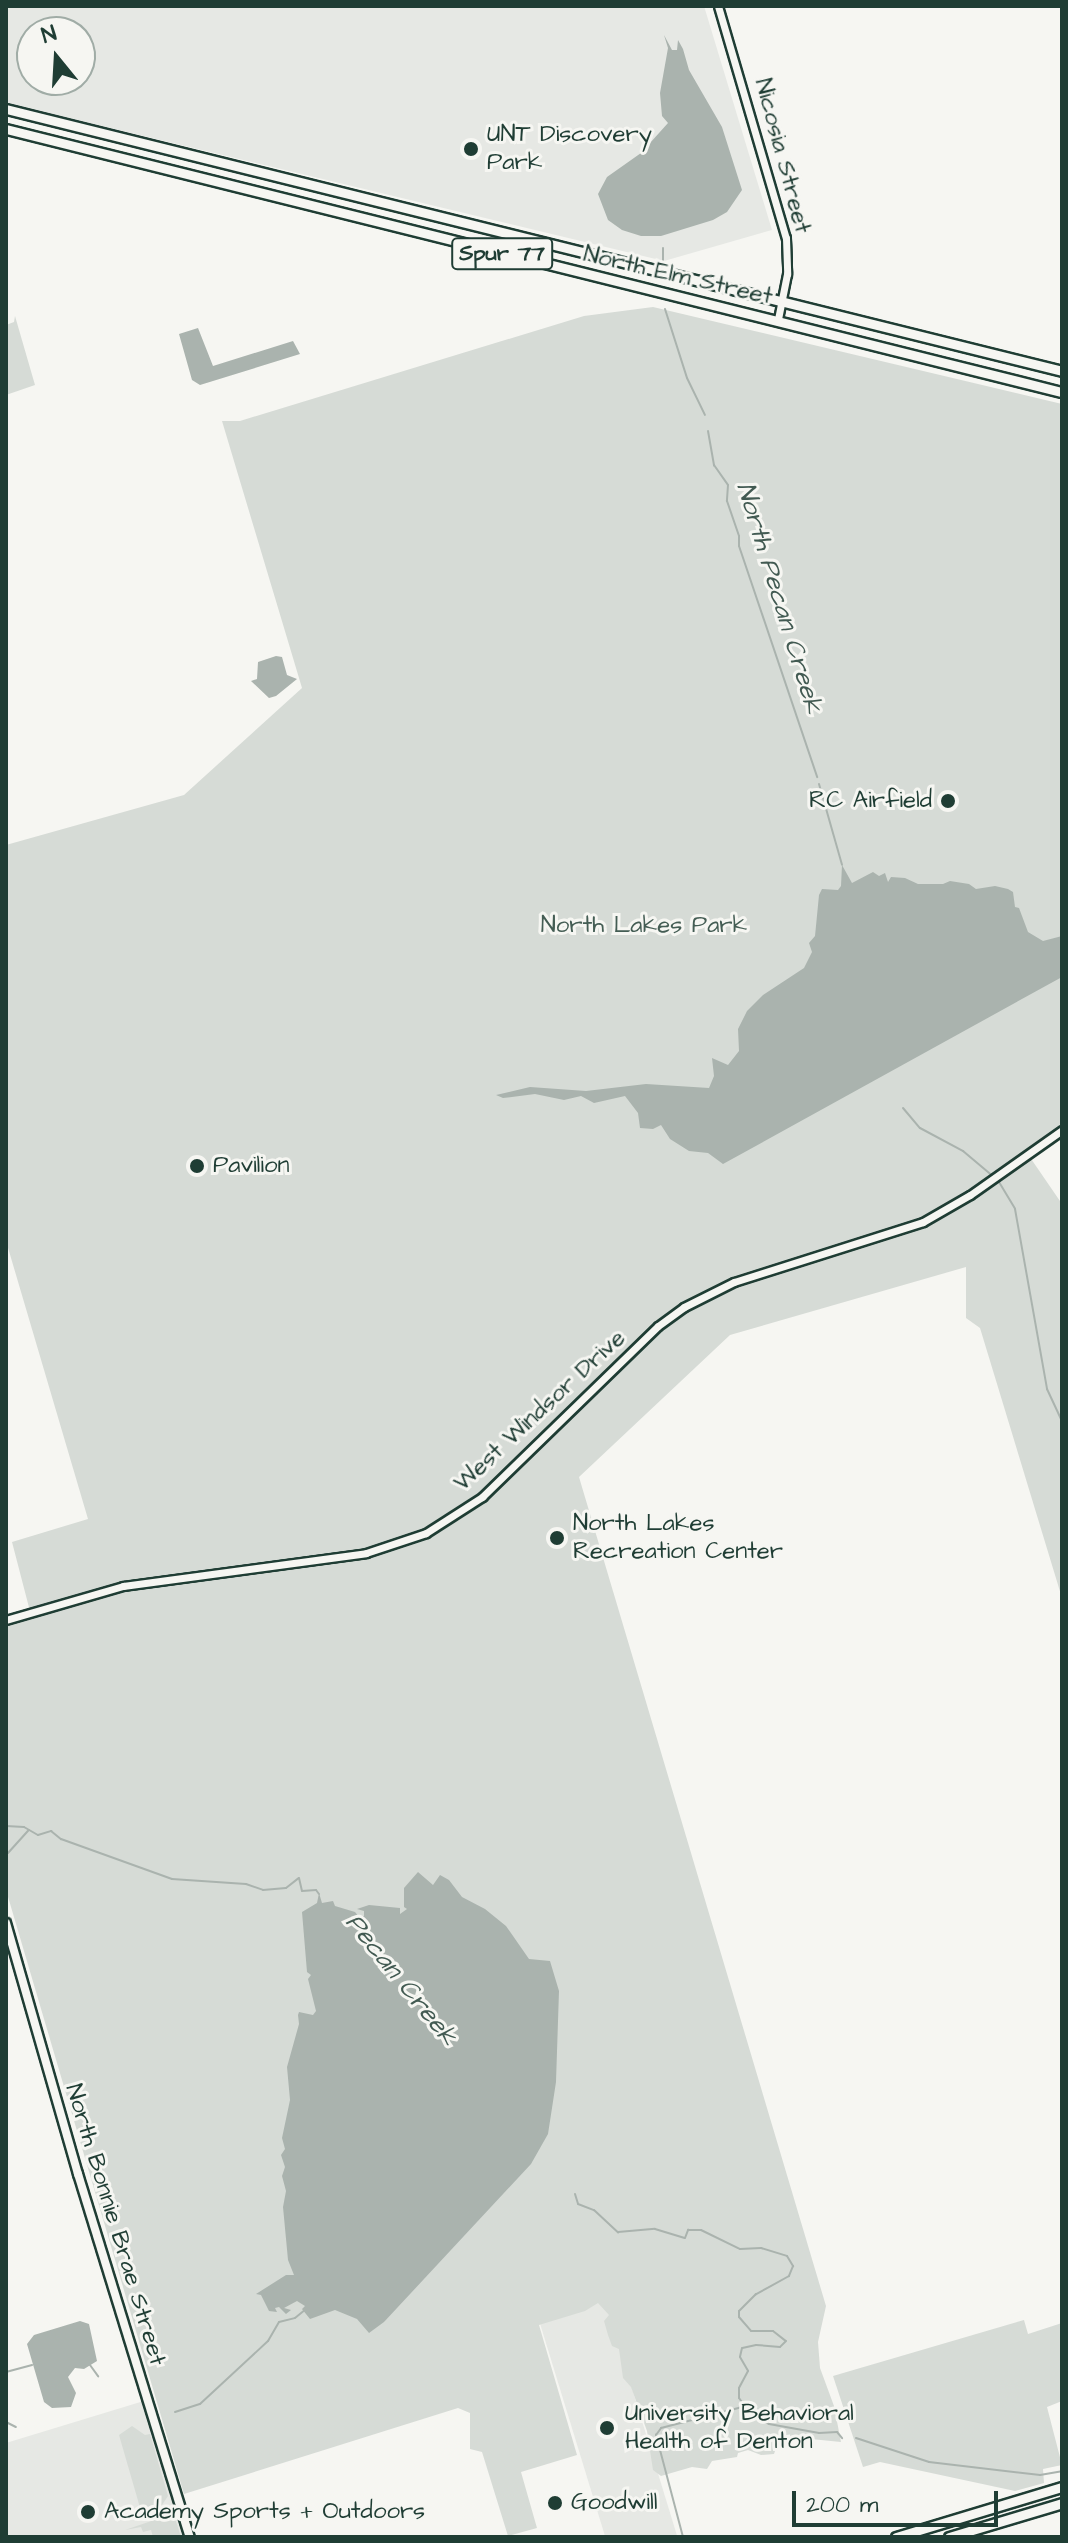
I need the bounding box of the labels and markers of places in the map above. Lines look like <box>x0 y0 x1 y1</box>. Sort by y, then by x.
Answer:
place label: UNT Discovery Park <box>487 121 652 177</box>
marker: UNT Discovery Park <box>462 140 480 158</box>
place label: RC Airfield <box>809 787 932 815</box>
marker: RC Airfield <box>939 792 957 810</box>
place label: Pavilion <box>213 1152 290 1180</box>
marker: Pavilion <box>188 1157 206 1175</box>
place label: North Lakes Recreation Center <box>573 1510 783 1566</box>
marker: North Lakes Recreation Center <box>548 1529 566 1547</box>
place label: University Behavioral Health of Denton <box>625 2400 854 2456</box>
marker: University Behavioral Health of Denton <box>596 2417 618 2439</box>
place label: Goodwill <box>571 2489 658 2517</box>
marker: Goodwill <box>546 2494 564 2512</box>
place label: Academy Sports + Outdoors <box>104 2498 425 2526</box>
marker: Academy Sports + Outdoors <box>79 2503 97 2521</box>

